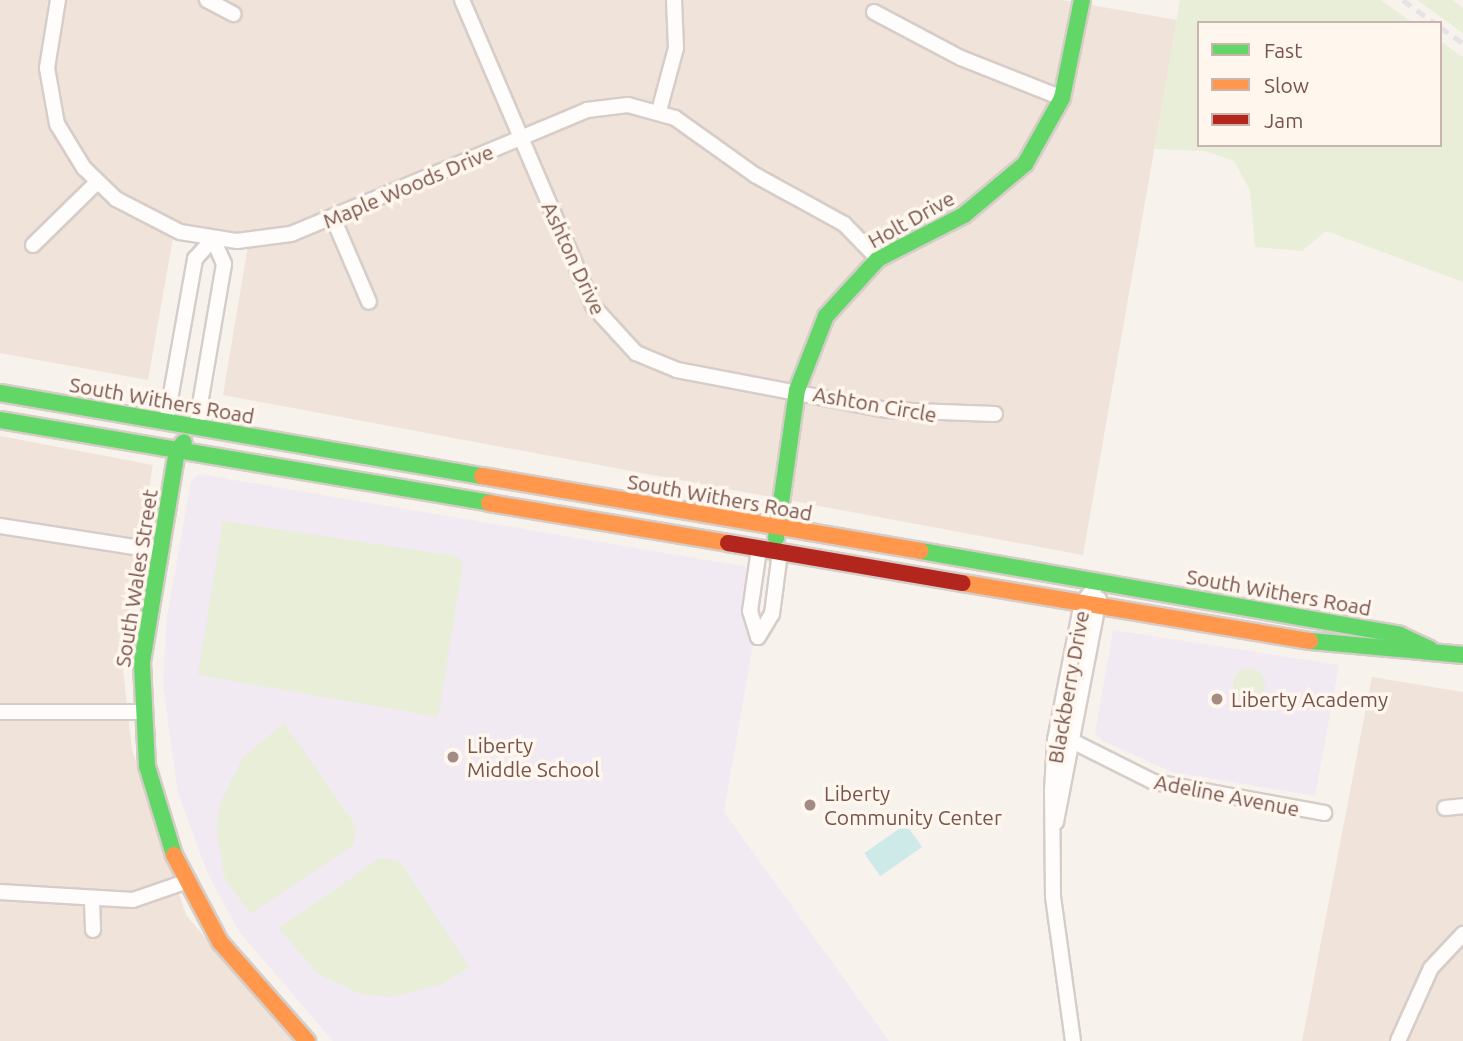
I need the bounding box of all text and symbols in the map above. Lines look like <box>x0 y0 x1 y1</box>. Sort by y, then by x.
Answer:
legend <box>1197 21 1442 147</box>
text: Fast <box>1264 38 1302 62</box>
text: Slow <box>1264 73 1309 97</box>
text: Jam <box>1264 108 1303 132</box>
street label: Maple Woods Drive <box>319 139 497 233</box>
street label: Holt Drive <box>863 185 959 253</box>
street label: Ashton Drive <box>537 197 611 319</box>
street label: South Withers Road <box>68 371 256 429</box>
street label: Ashton Circle <box>811 381 939 427</box>
street label: South Withers Road <box>626 468 814 526</box>
street label: South Wales Street <box>109 487 163 669</box>
street label: South Withers Road <box>1185 563 1373 621</box>
street label: Blackberry Drive <box>1042 609 1094 765</box>
place label: Liberty Academy <box>1231 686 1388 712</box>
marker: Liberty Academy <box>1209 691 1225 707</box>
place label: Liberty Middle School <box>467 732 600 782</box>
marker: Liberty Middle School <box>445 749 461 765</box>
street label: Adeline Avenue <box>1152 769 1302 821</box>
place label: Liberty Community Center <box>824 780 1002 830</box>
marker: Liberty Community Center <box>802 797 818 813</box>

